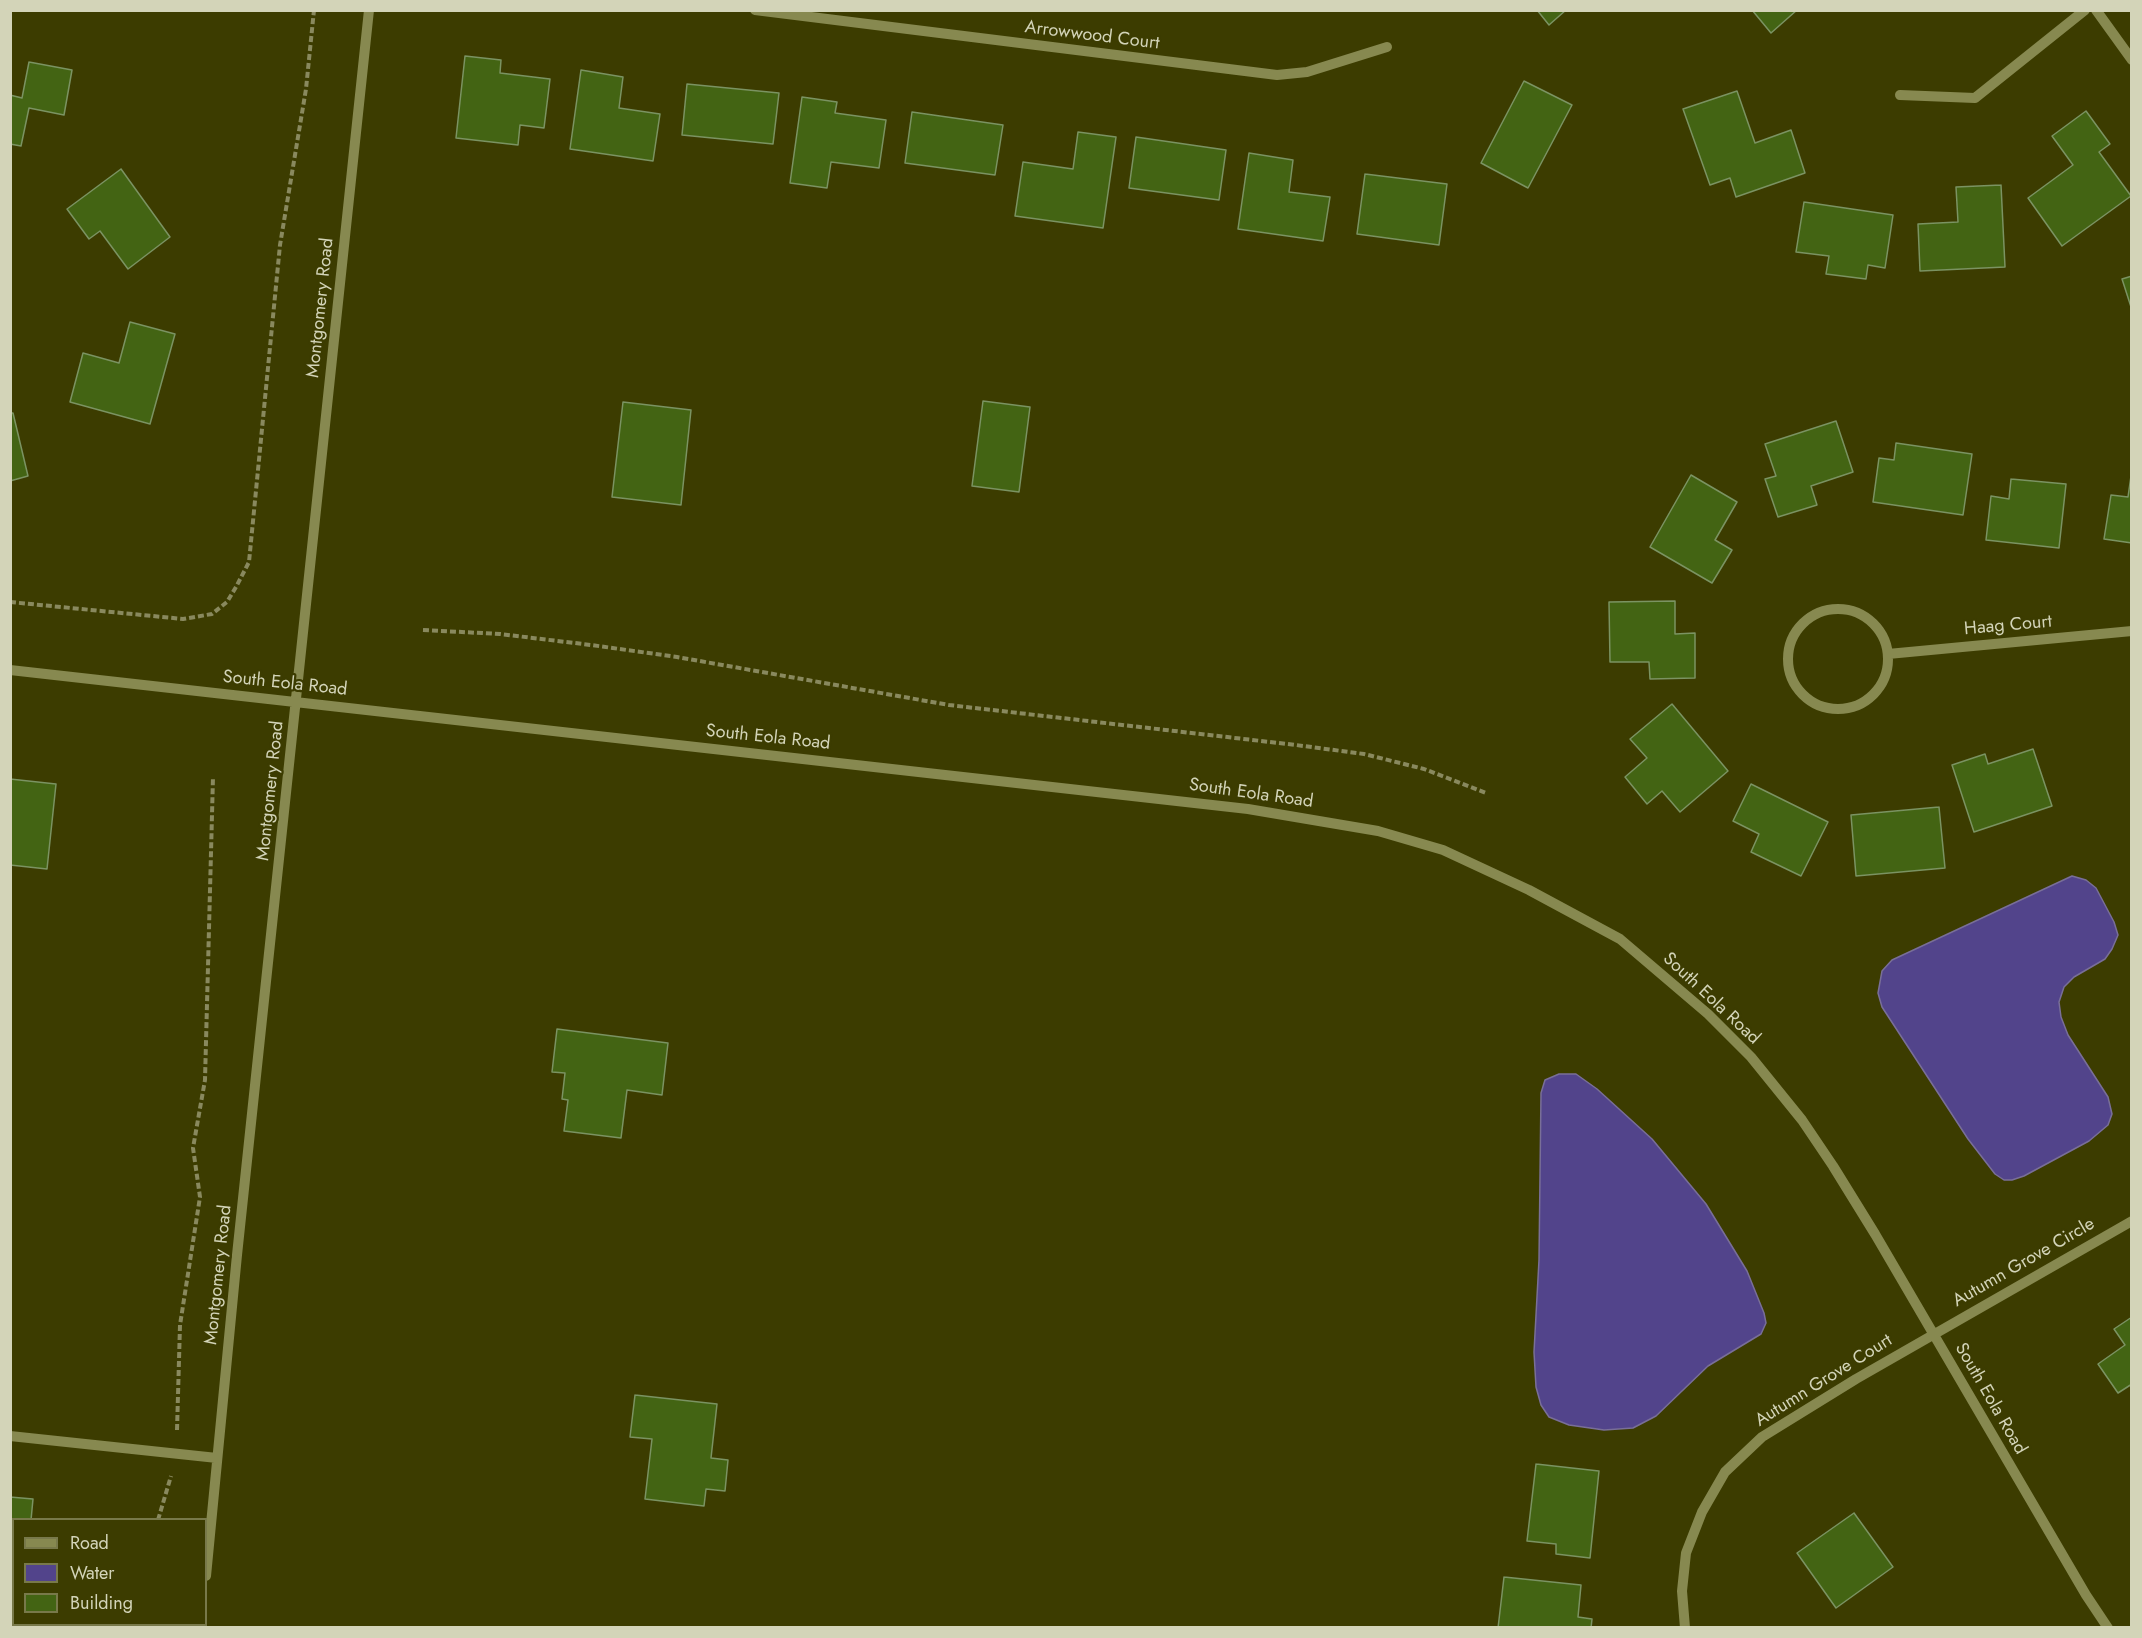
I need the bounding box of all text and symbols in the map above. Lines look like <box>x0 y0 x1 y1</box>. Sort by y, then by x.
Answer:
street label: Arrowwood Court <box>1023 17 1161 55</box>
street label: Montgomery Road <box>303 237 339 379</box>
street label: Haag Court <box>1963 611 2053 641</box>
street label: South Eola Road <box>222 667 348 701</box>
street label: Montgomery Road <box>253 720 289 862</box>
street label: South Eola Road <box>705 721 831 755</box>
street label: South Eola Road <box>1188 775 1314 813</box>
street label: South Eola Road <box>1658 948 1764 1050</box>
street label: Montgomery Road <box>201 1204 237 1346</box>
street label: Autumn Grove Circle <box>1949 1214 2099 1312</box>
street label: Autumn Grove Court <box>1752 1330 1896 1432</box>
street label: South Eola Road <box>1949 1339 2031 1459</box>
legend <box>12 1518 207 1626</box>
text: Road <box>70 1530 109 1556</box>
text: Water <box>70 1560 114 1586</box>
text: Building <box>70 1590 133 1616</box>

